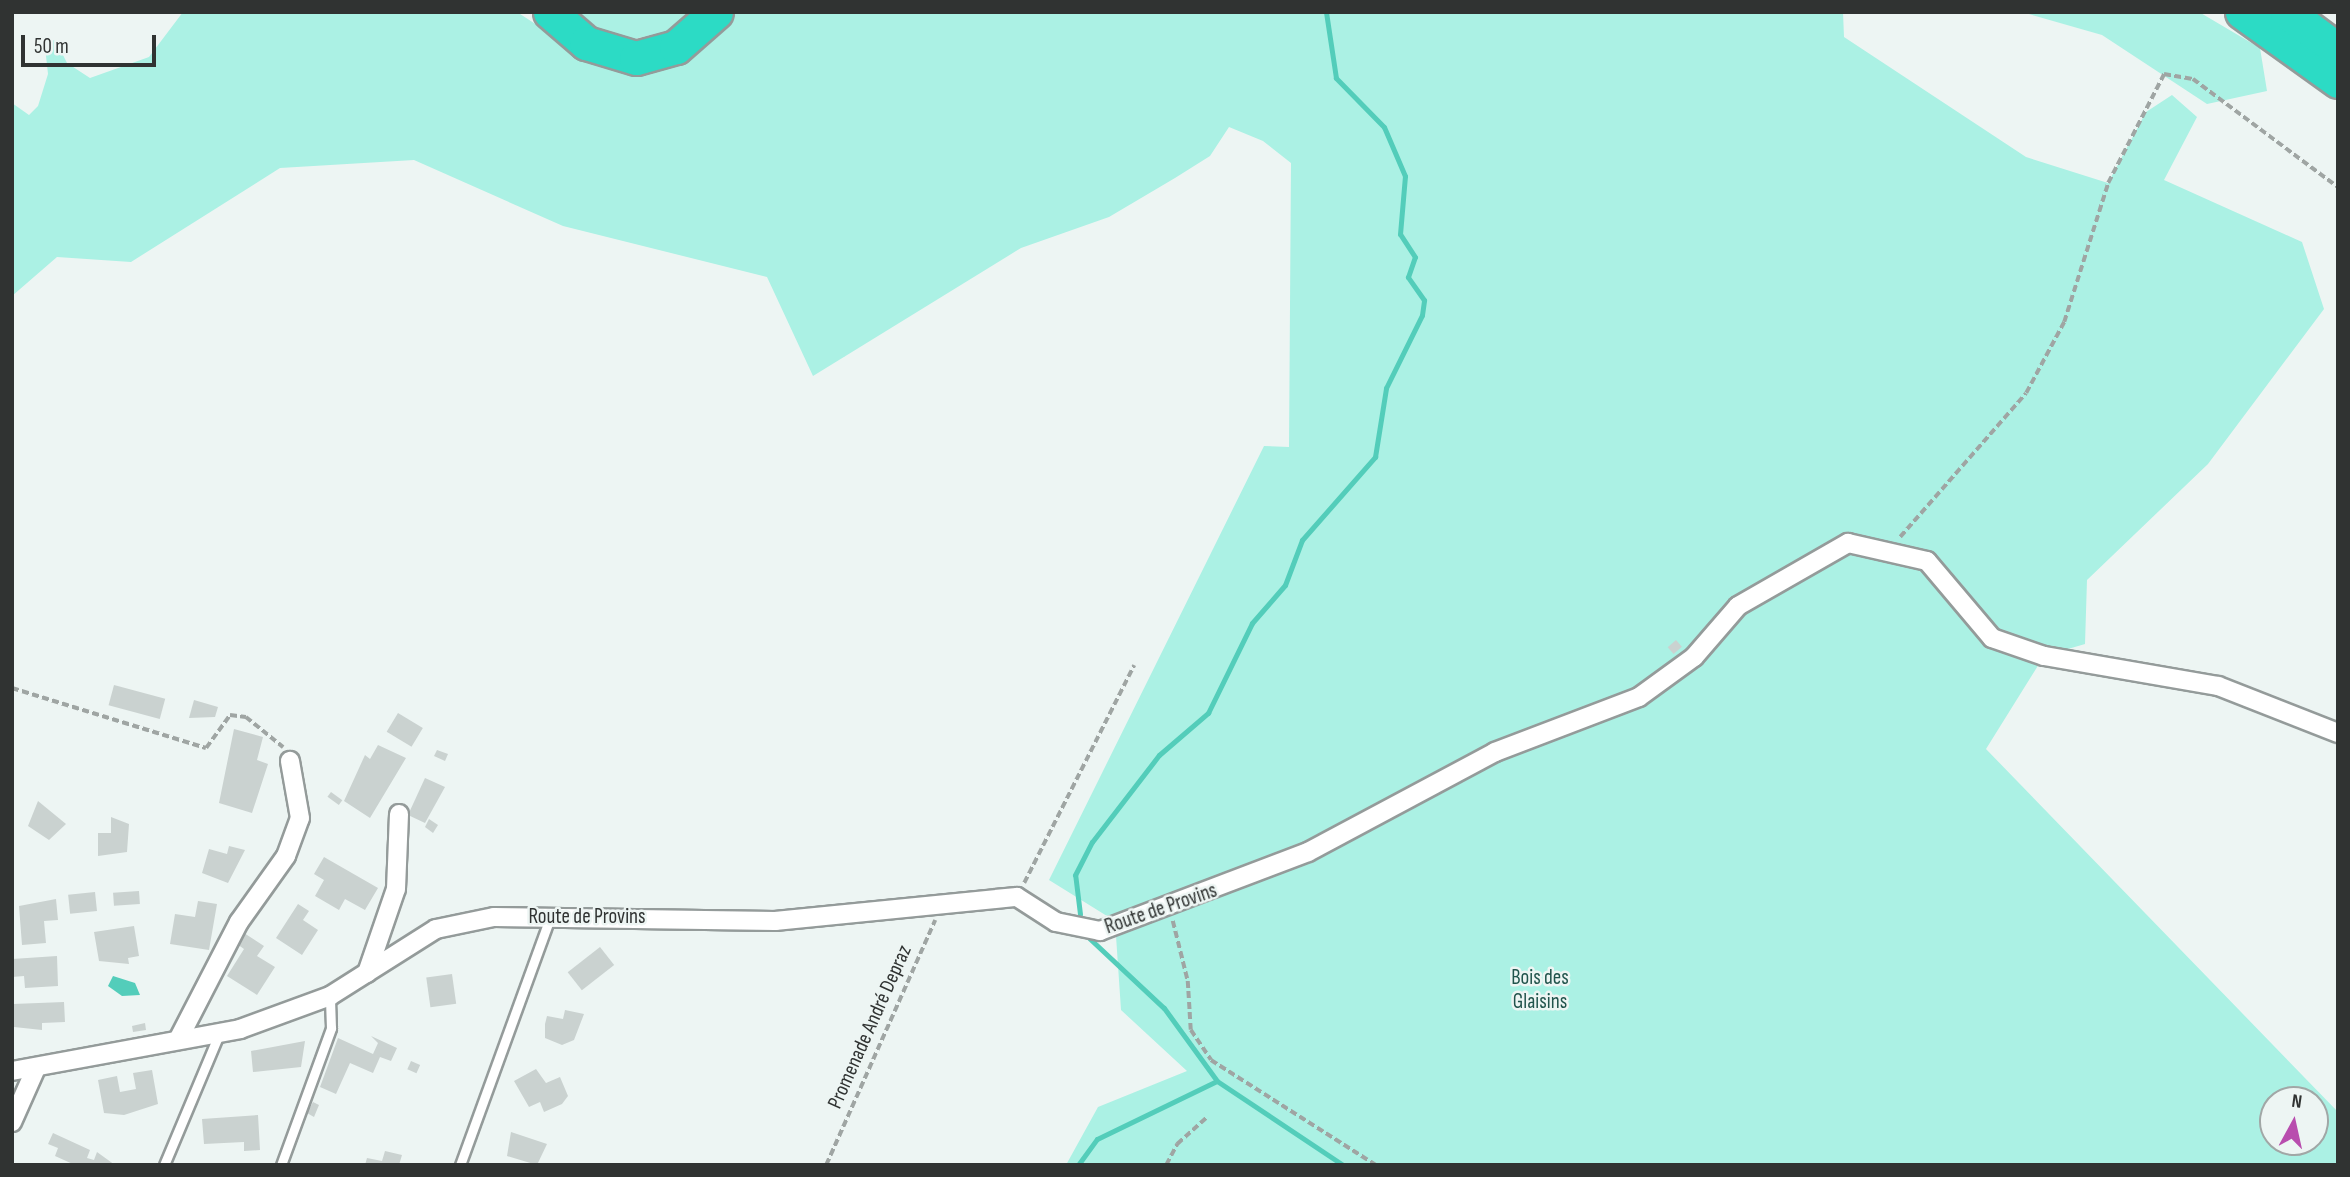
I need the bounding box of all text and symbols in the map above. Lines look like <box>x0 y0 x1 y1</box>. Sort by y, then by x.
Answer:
scale bar <box>24 21 159 65</box>
text: 50 m <box>34 34 69 59</box>
street label: Route de Provins <box>1102 878 1220 940</box>
street label: Route de Provins <box>528 904 646 930</box>
street label: Promenade André Depraz <box>823 941 917 1113</box>
park label: Bois des Glaisins <box>1511 965 1569 1015</box>
north arrow <box>2259 1086 2329 1156</box>
text: N <box>2290 1090 2303 1114</box>

